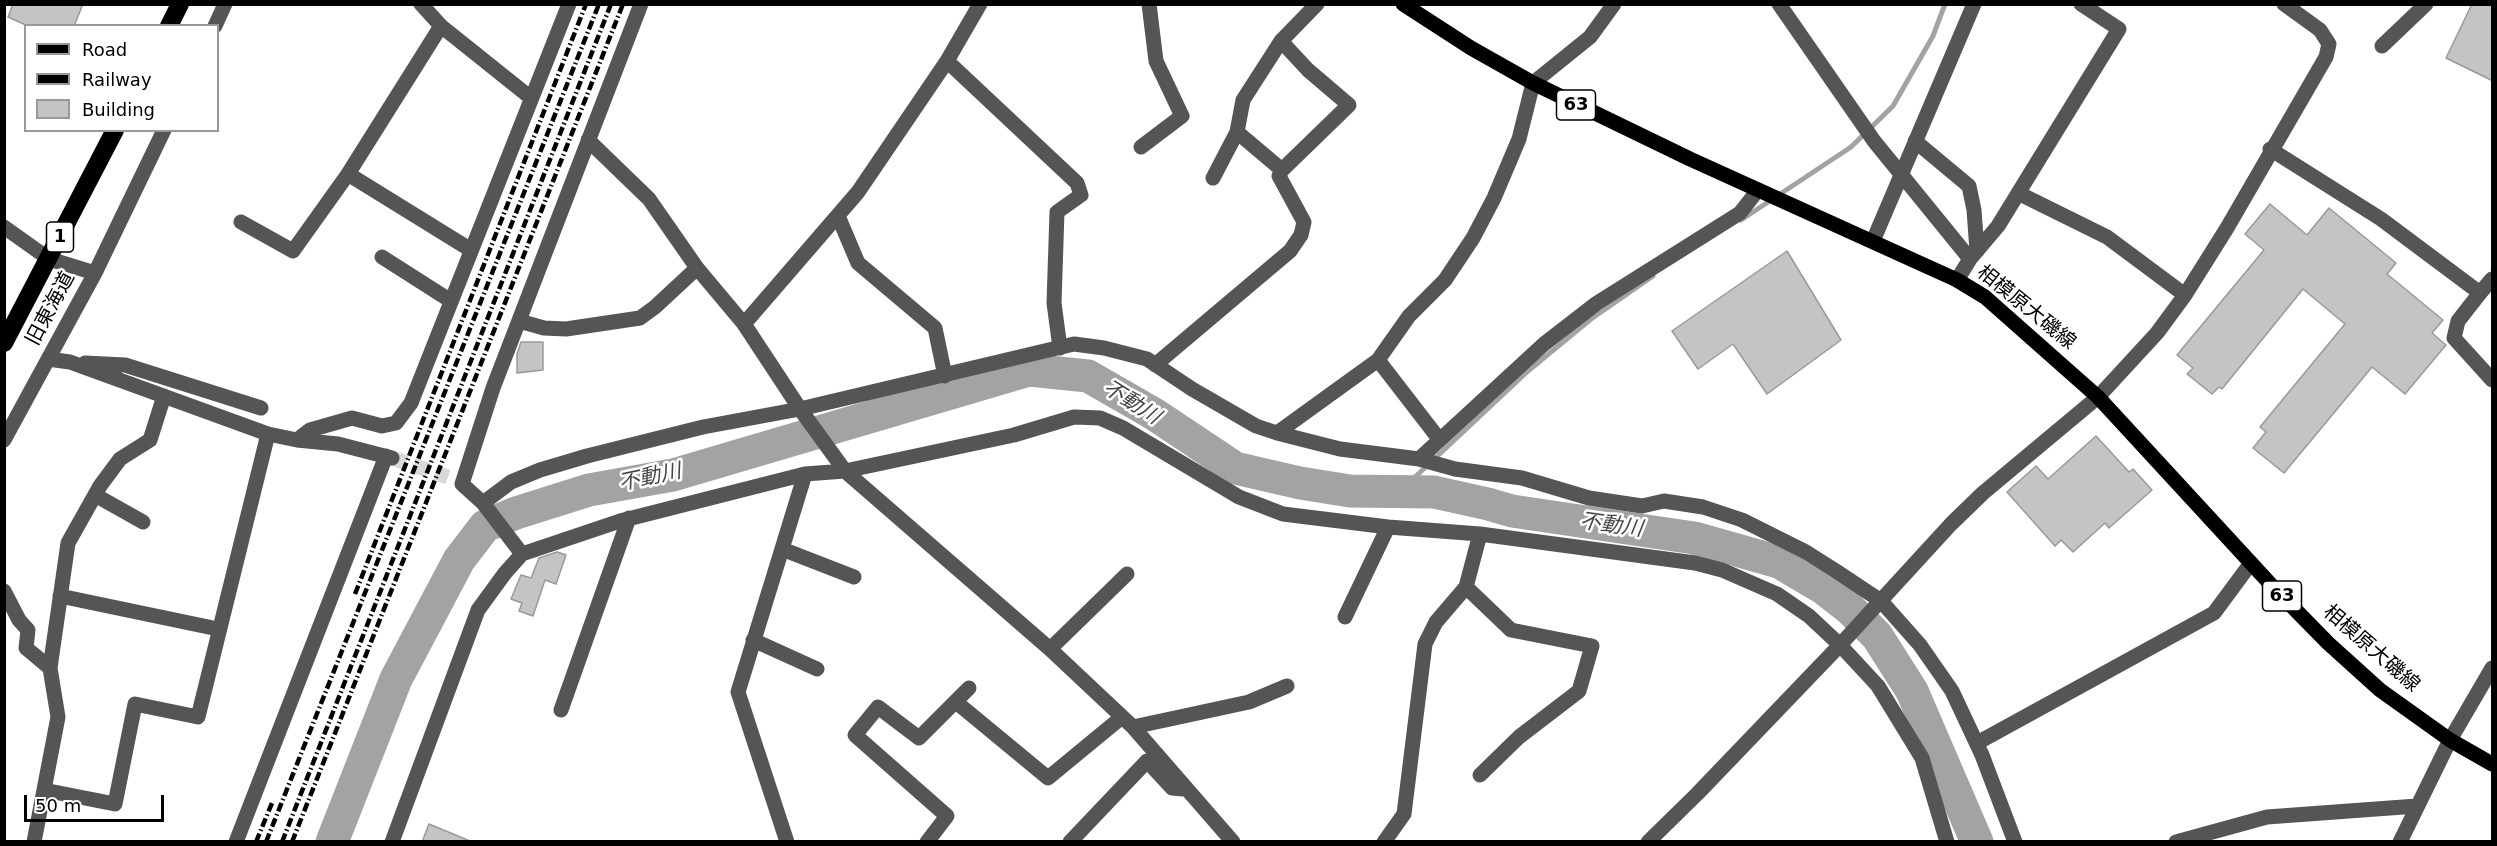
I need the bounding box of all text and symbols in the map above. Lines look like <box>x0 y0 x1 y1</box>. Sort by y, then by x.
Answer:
legend <box>24 24 219 132</box>
text: Road <box>82 39 127 60</box>
text: Railway <box>82 69 152 90</box>
road number: 63 <box>1556 90 1596 120</box>
text: Building <box>82 99 155 120</box>
road number: 1 <box>46 222 74 252</box>
street label: 相模原大磯線 <box>1972 261 2080 355</box>
street label: 旧東海道 <box>22 268 80 350</box>
water label: 不動川 <box>1098 376 1164 430</box>
water label: 不動川 <box>617 459 683 497</box>
water label: 不動川 <box>1578 509 1644 543</box>
road number: 63 <box>2262 581 2302 611</box>
street label: 相模原大磯線 <box>2318 601 2424 697</box>
scale bar <box>27 783 166 821</box>
text: 50 m <box>35 795 81 816</box>

